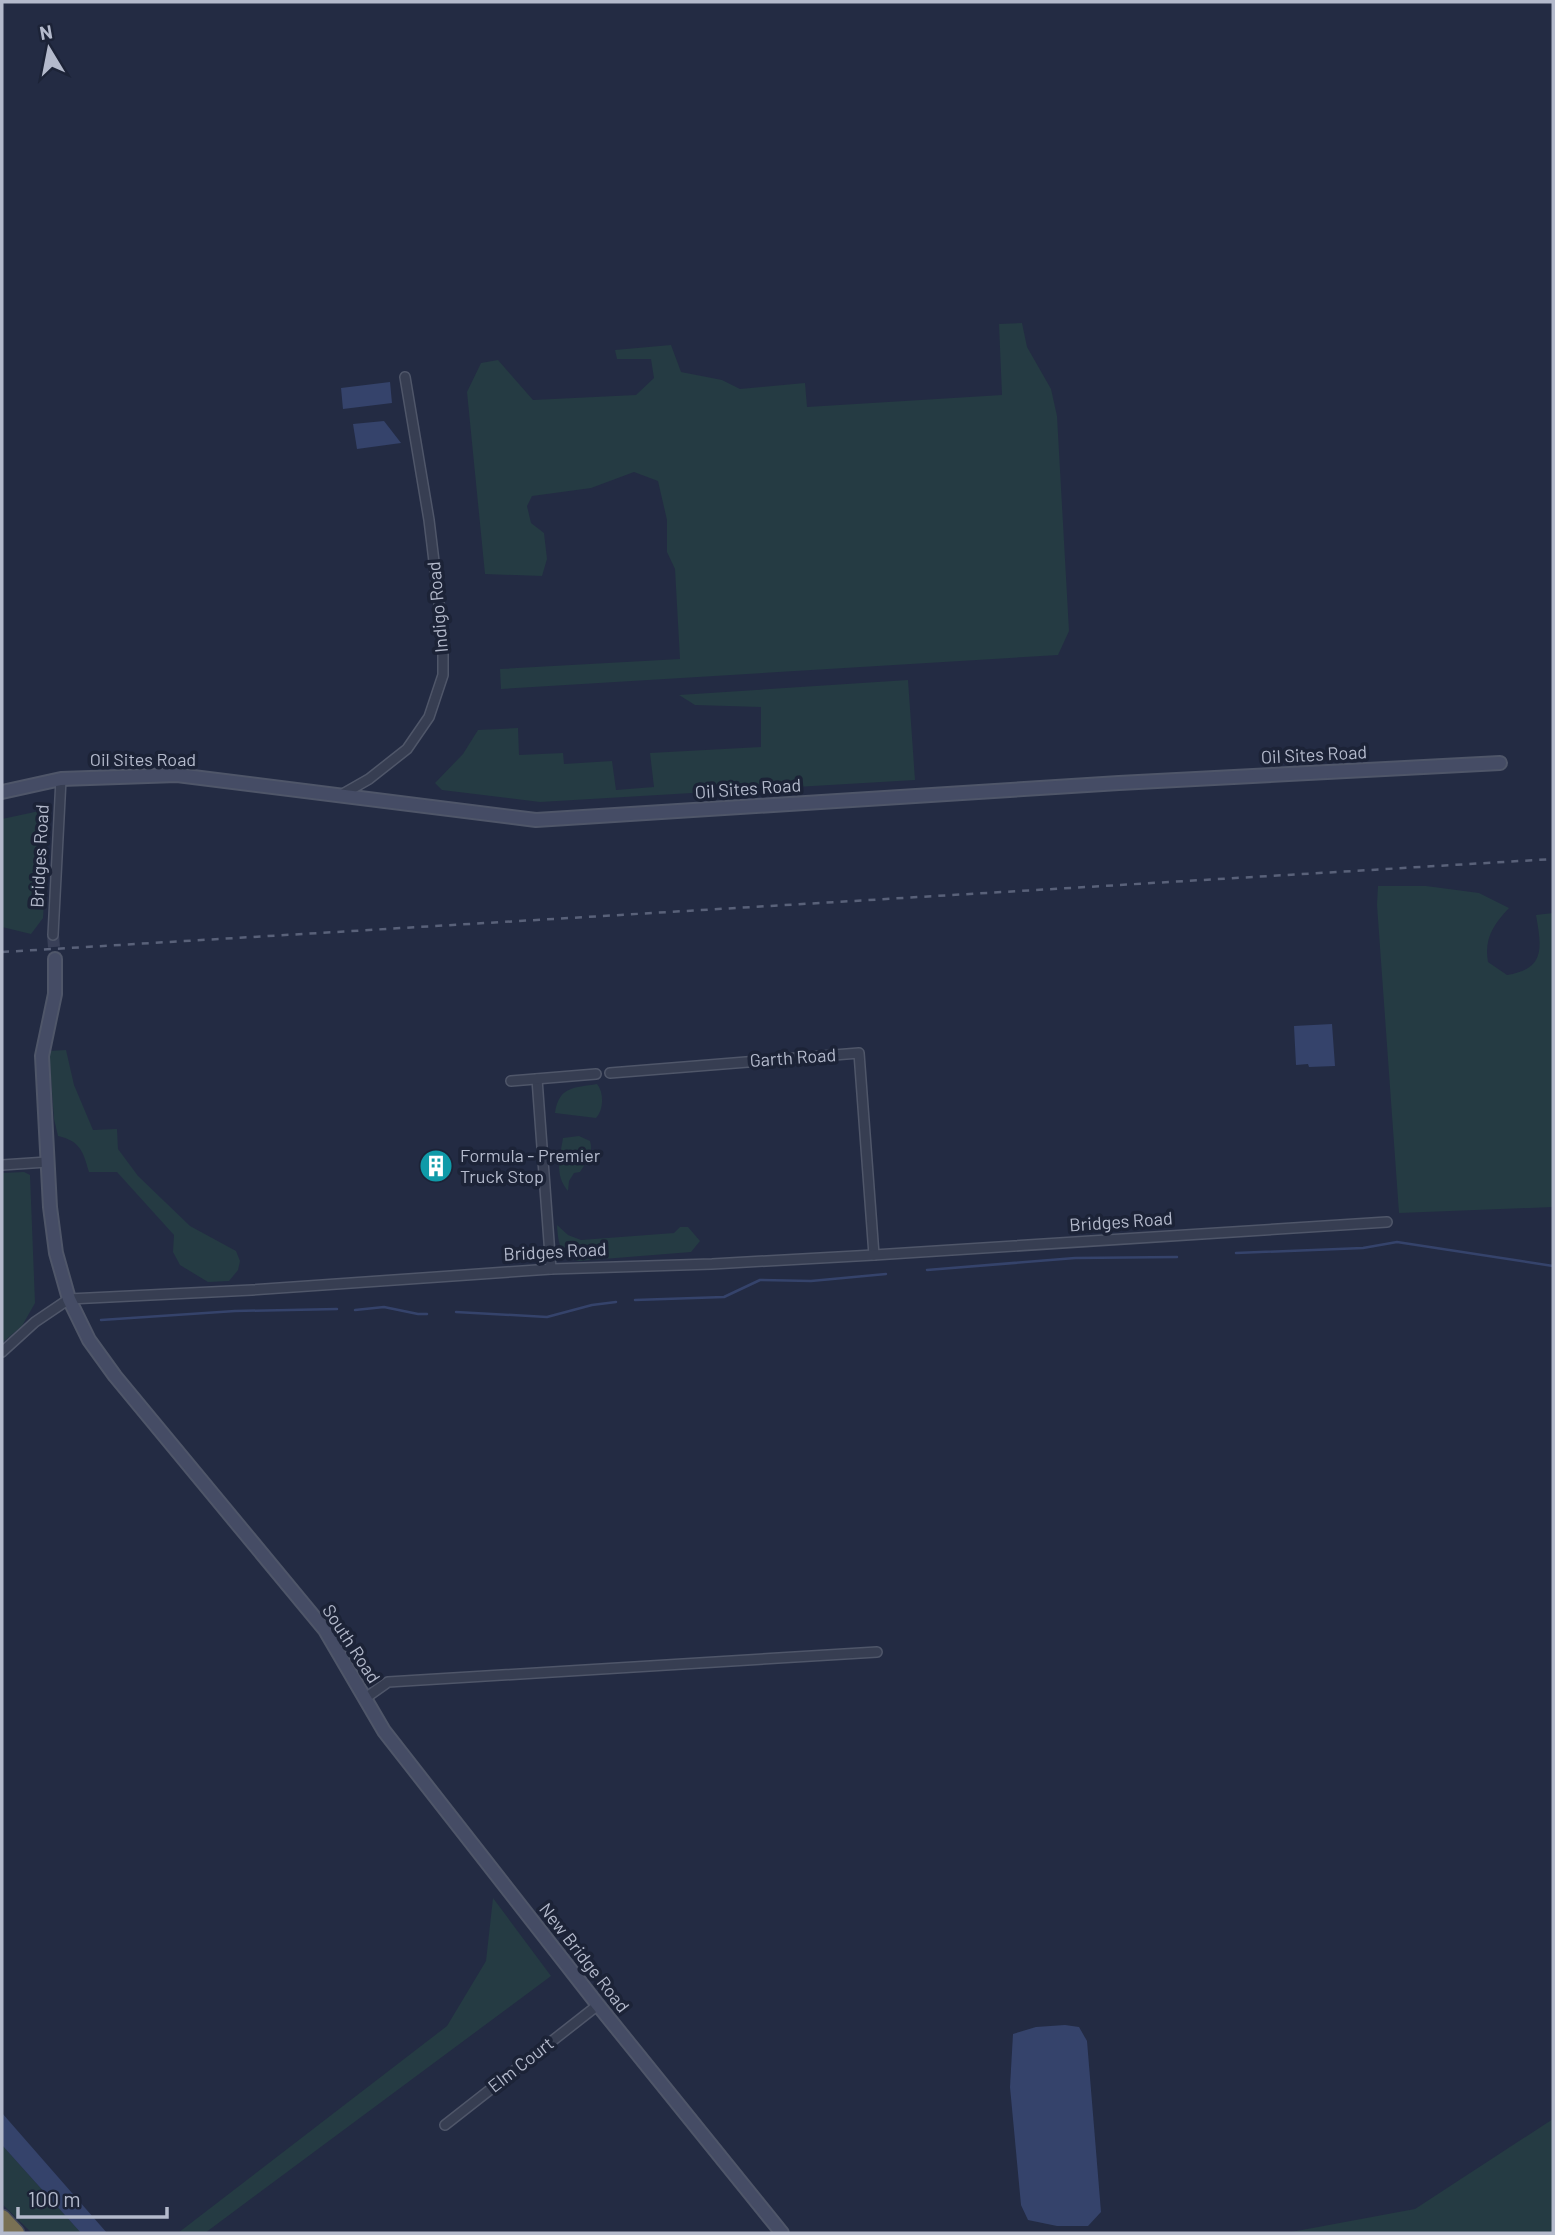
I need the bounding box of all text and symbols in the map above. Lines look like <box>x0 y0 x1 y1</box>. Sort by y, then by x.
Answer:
north arrow <box>14 14 84 84</box>
text: N <box>38 19 54 44</box>
street label: Indigo Road <box>422 561 452 654</box>
street label: Oil Sites Road <box>1260 740 1368 768</box>
street label: Oil Sites Road <box>90 748 196 770</box>
street label: Oil Sites Road <box>694 773 802 803</box>
street label: Bridges Road <box>25 804 53 908</box>
street label: Garth Road <box>749 1043 837 1071</box>
place label: Formula - Premier Truck Stop <box>460 1144 601 1187</box>
building icon: Formula - Premier Truck Stop <box>417 1147 455 1185</box>
street label: Bridges Road <box>1069 1206 1173 1236</box>
street label: Bridges Road <box>503 1237 607 1265</box>
street label: South Road <box>318 1600 385 1687</box>
street label: New Bridge Road <box>535 1898 634 2017</box>
street label: Elm Court <box>483 2032 558 2097</box>
scale bar <box>18 2176 166 2220</box>
text: 100 m <box>28 2186 81 2211</box>

